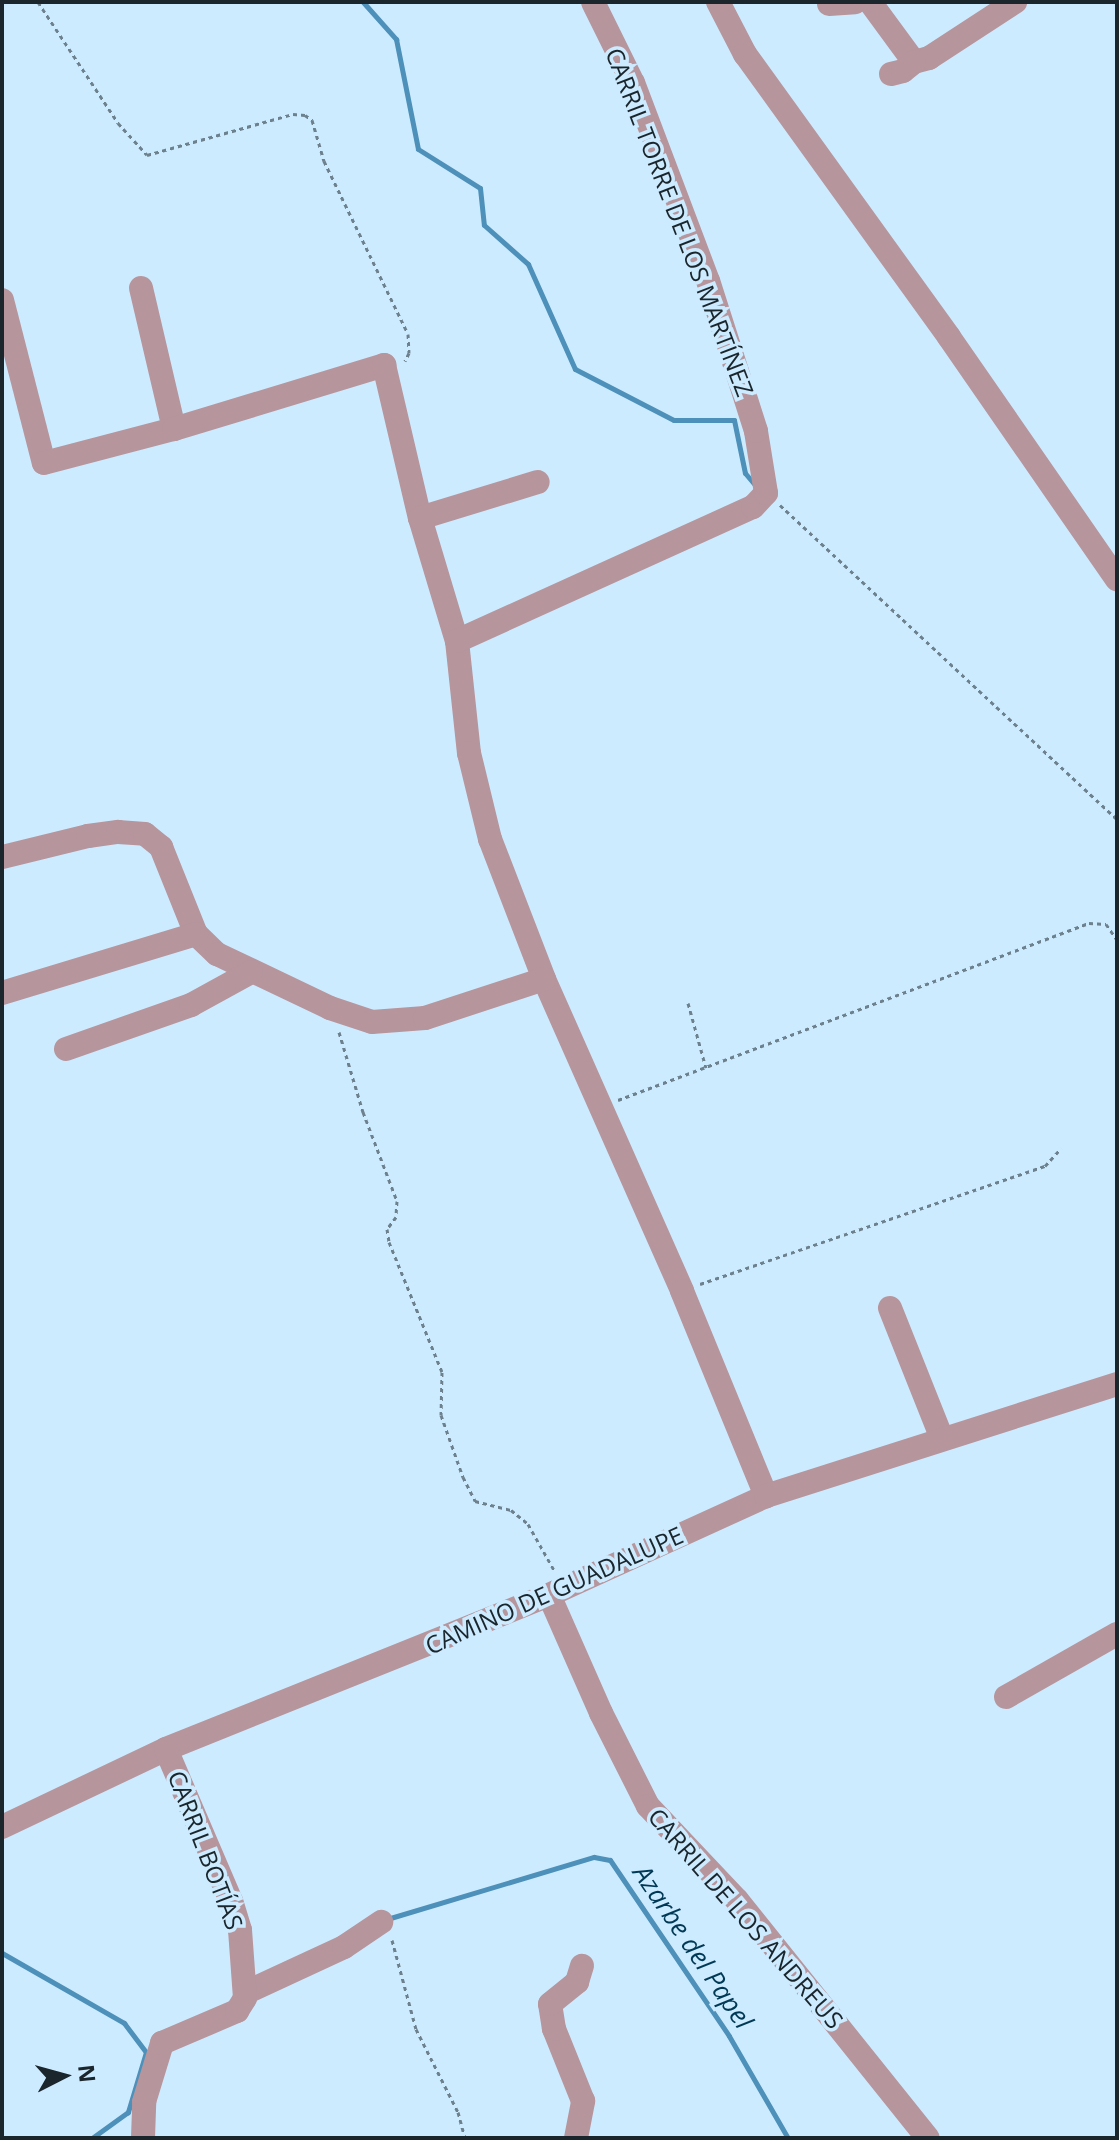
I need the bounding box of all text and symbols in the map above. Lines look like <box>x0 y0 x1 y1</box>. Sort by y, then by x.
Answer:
street label: CARRIL TORRE DE LOS MARTÍNEZ <box>600 44 760 400</box>
street label: CAMINO DE GUADALUPE <box>421 1520 687 1660</box>
street label: CARRIL BOTÍAS <box>162 1767 250 1933</box>
street label: CARRIL DE LOS ANDREUS <box>642 1802 850 2034</box>
water label: Azarbe del Papel <box>627 1859 759 2035</box>
north arrow <box>24 2036 104 2116</box>
text: N <box>72 2063 104 2084</box>

